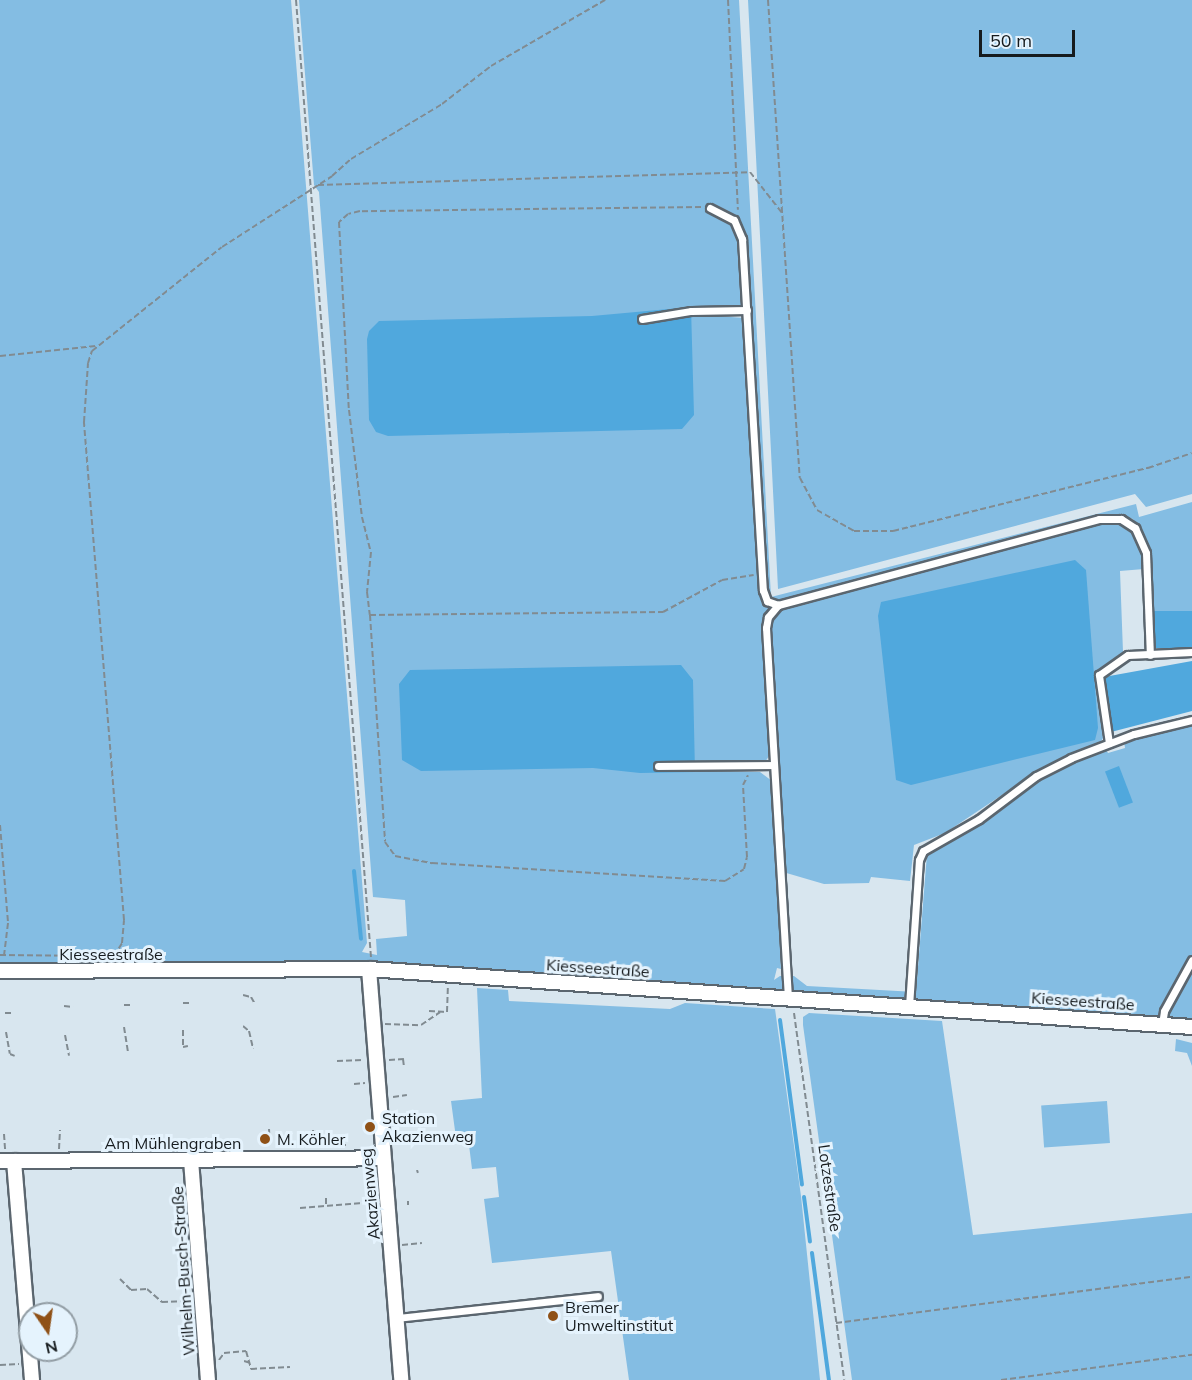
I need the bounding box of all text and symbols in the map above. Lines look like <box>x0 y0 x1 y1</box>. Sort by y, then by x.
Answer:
scale bar <box>982 18 1078 56</box>
text: 50 m <box>990 29 1032 52</box>
street label: Kiesseestraße <box>59 944 163 964</box>
street label: Kiesseestraße <box>546 955 650 981</box>
street label: Kiesseestraße <box>1031 988 1135 1014</box>
place label: Station Akazienweg <box>382 1108 474 1146</box>
marker: Station Akazienweg <box>363 1120 377 1134</box>
place label: M. Köhler <box>277 1129 345 1149</box>
marker: M. Köhler <box>258 1132 272 1146</box>
street label: Am Mühlengraben <box>105 1133 241 1153</box>
street label: Lotzestraße <box>814 1143 846 1233</box>
street label: Akazienweg <box>356 1147 384 1241</box>
street label: Wilhelm-Busch-Straße <box>168 1186 198 1356</box>
place label: Bremer Umweltinstitut <box>565 1297 673 1335</box>
north arrow <box>18 1302 78 1362</box>
marker: Bremer Umweltinstitut <box>546 1309 560 1323</box>
text: N <box>43 1336 60 1359</box>

